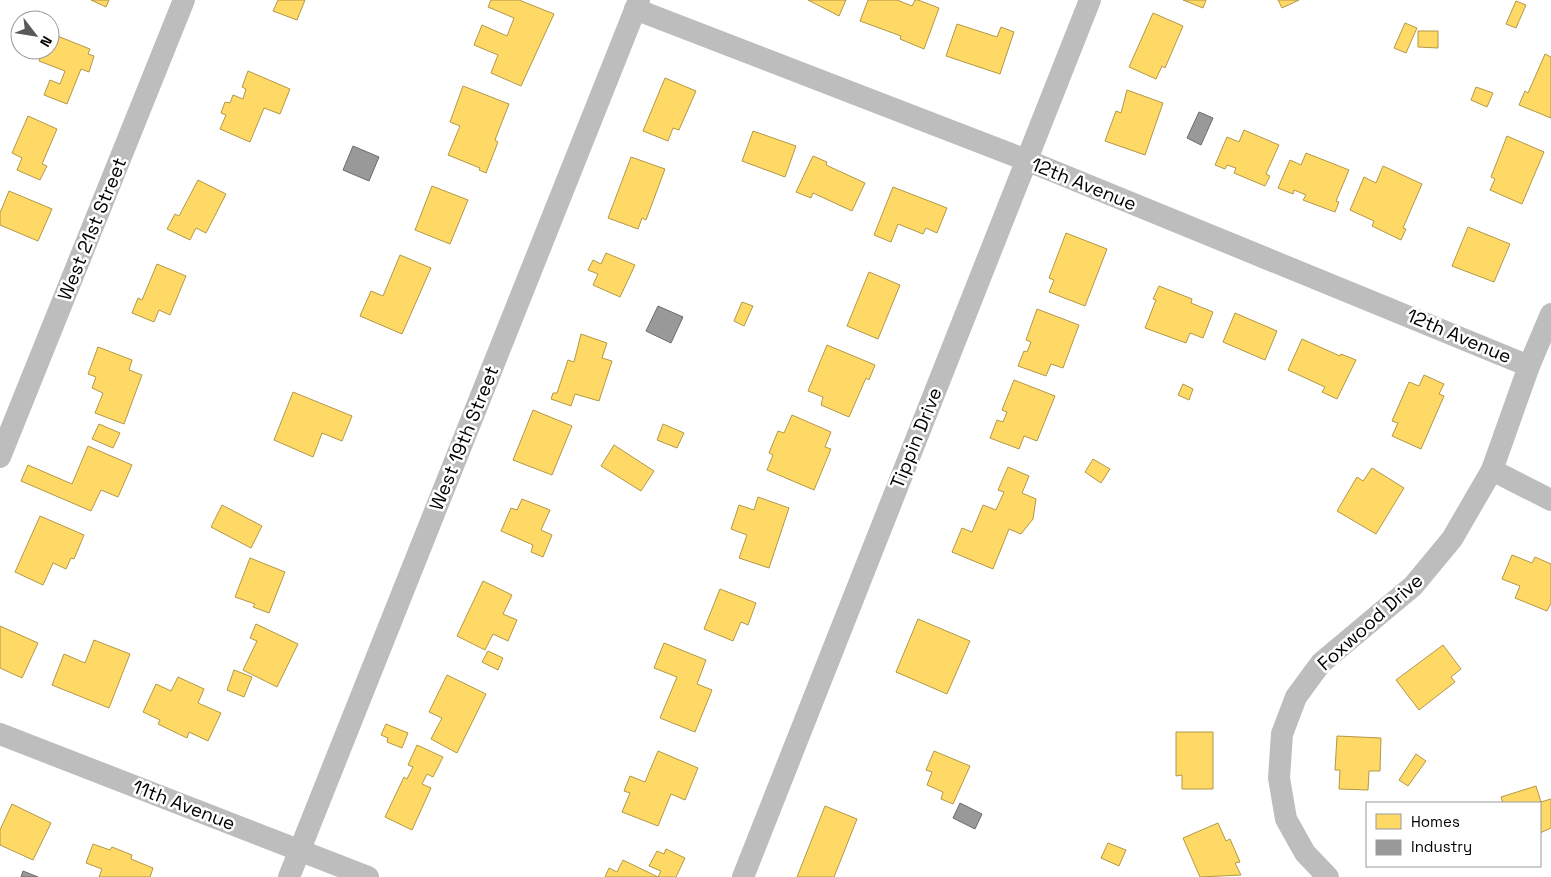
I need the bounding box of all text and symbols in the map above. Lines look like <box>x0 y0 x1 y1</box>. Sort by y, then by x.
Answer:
north arrow <box>10 10 60 60</box>
text: N <box>36 33 56 50</box>
street label: 12th Avenue <box>1028 152 1140 216</box>
street label: West 21st Street <box>52 154 132 304</box>
street label: 12th Avenue <box>1403 303 1515 369</box>
street label: West 19th Street <box>424 362 504 514</box>
street label: Tippin Drive <box>884 384 948 492</box>
street label: Foxwood Drive <box>1312 568 1428 676</box>
street label: 11th Avenue <box>129 774 239 836</box>
legend <box>1366 802 1541 867</box>
text: Homes <box>1411 812 1460 831</box>
text: Industry <box>1411 837 1472 856</box>

